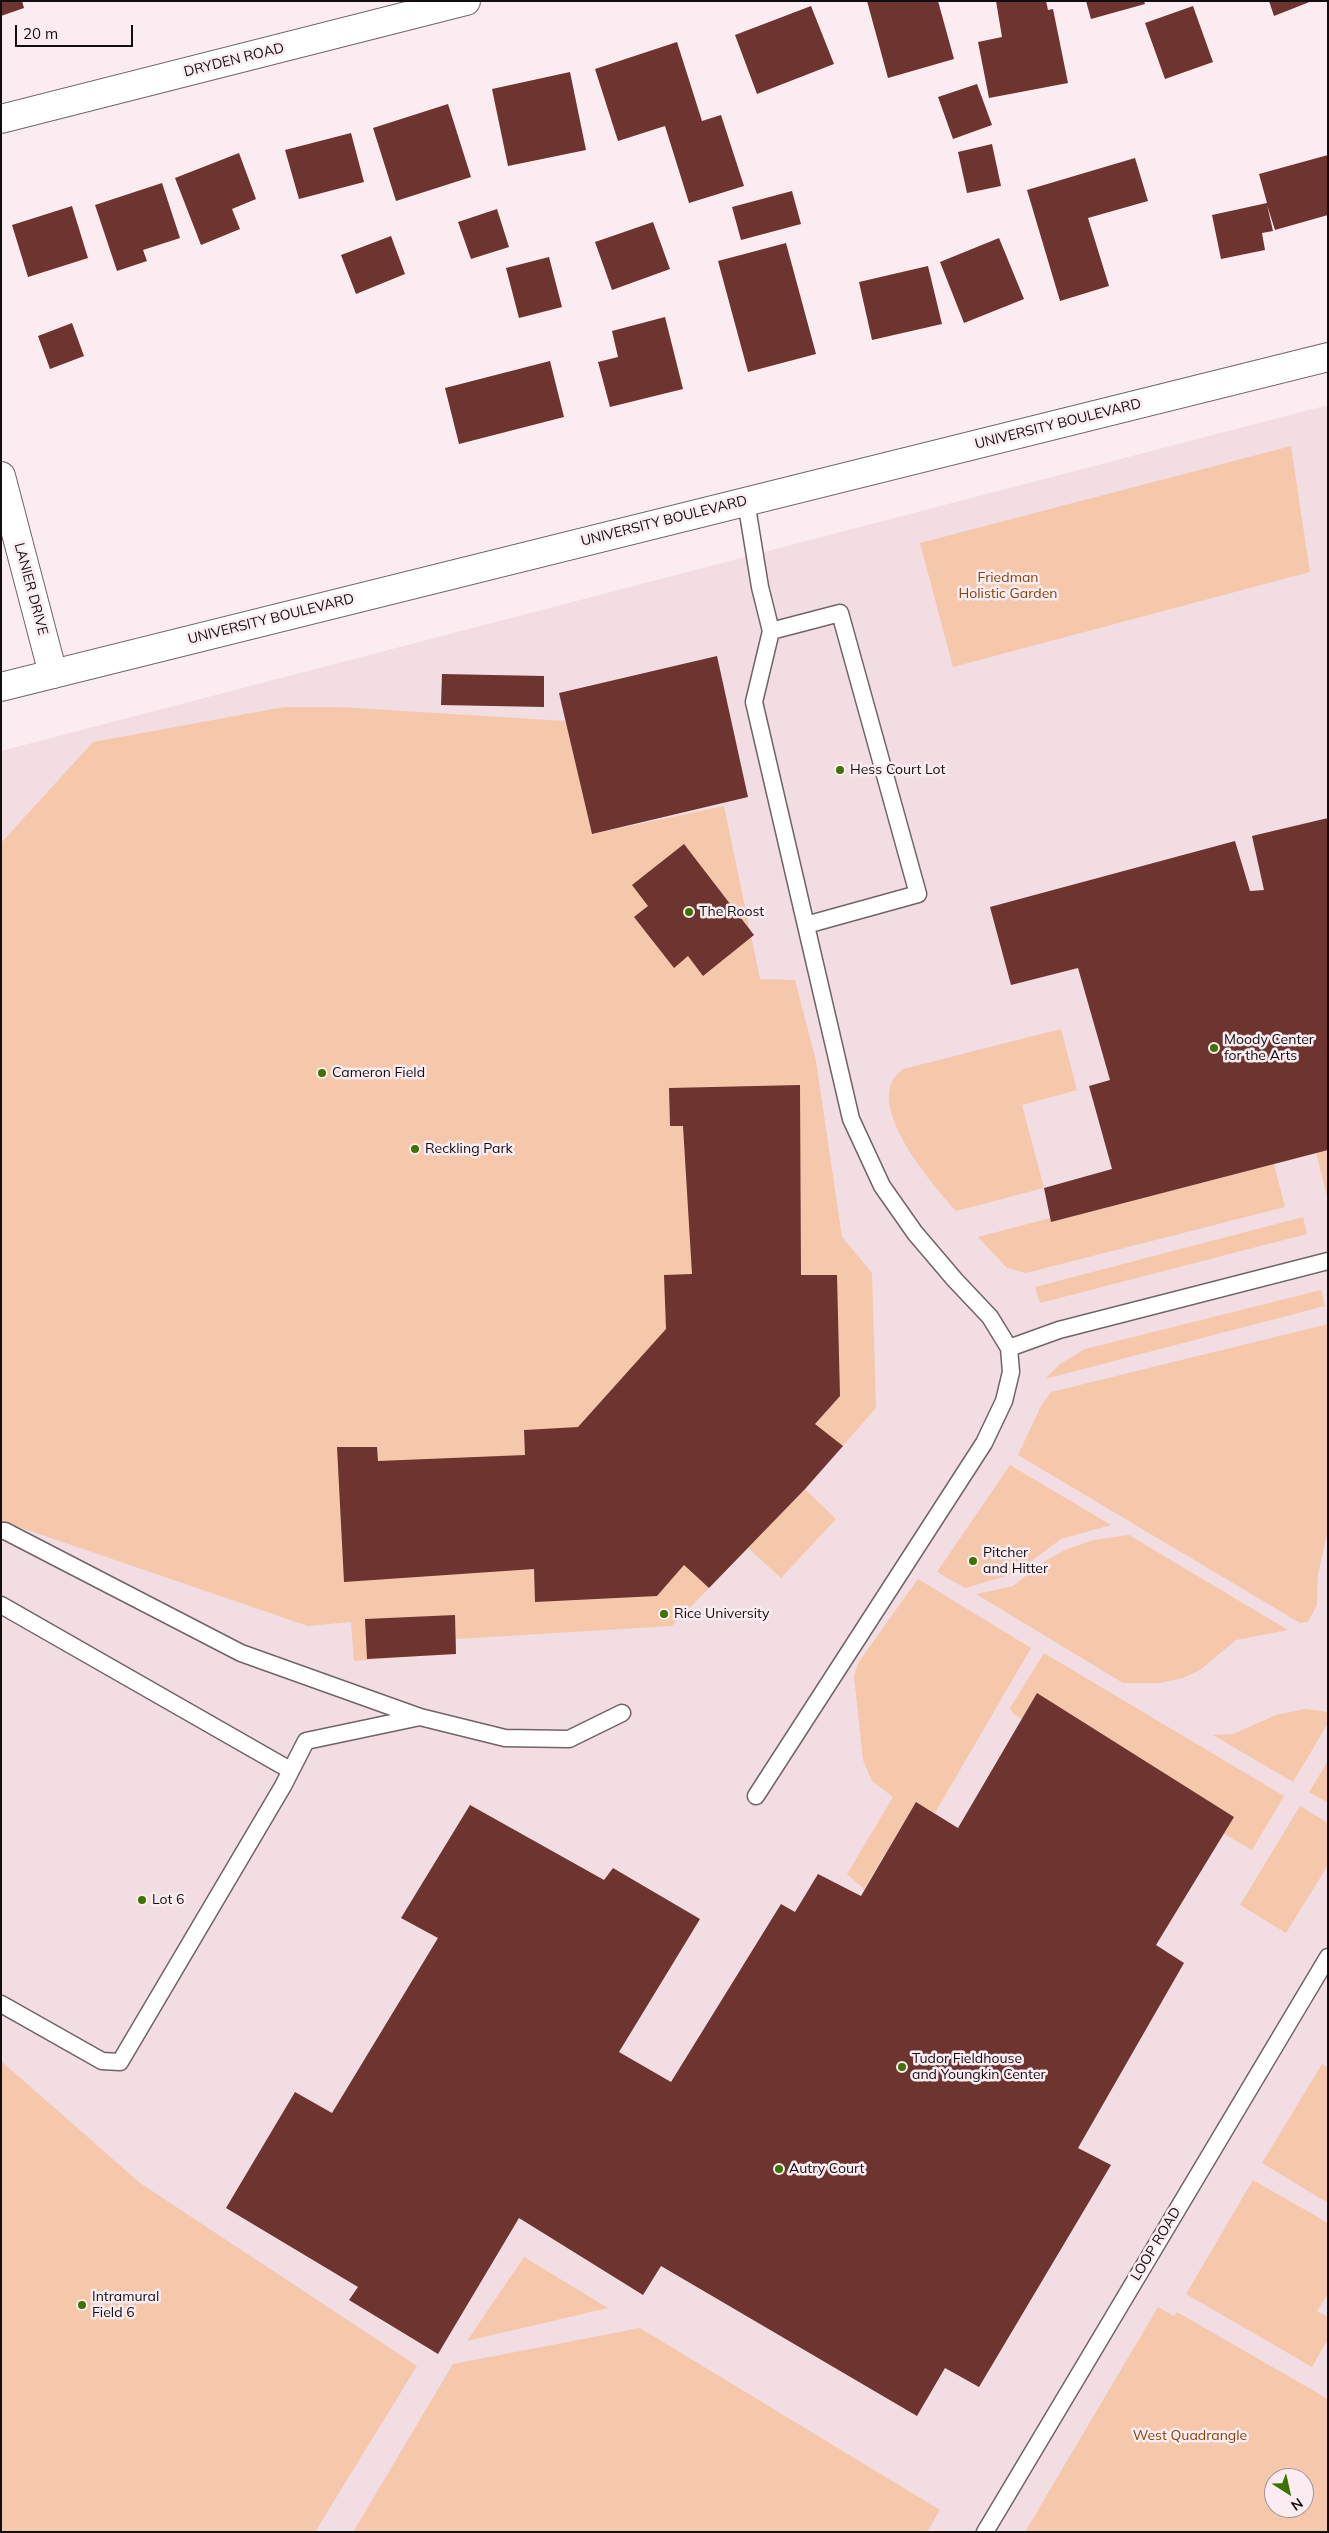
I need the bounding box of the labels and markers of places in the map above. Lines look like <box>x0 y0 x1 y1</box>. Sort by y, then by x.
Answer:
place label: Hess Court Lot <box>850 762 945 778</box>
marker: Hess Court Lot <box>834 764 846 776</box>
place label: The Roost <box>699 904 764 920</box>
marker: The Roost <box>683 906 695 918</box>
place label: Moody Center for the Arts <box>1224 1032 1314 1064</box>
marker: Moody Center for the Arts <box>1208 1042 1220 1054</box>
place label: Cameron Field <box>332 1065 425 1081</box>
marker: Cameron Field <box>316 1067 328 1079</box>
place label: Reckling Park <box>425 1141 513 1157</box>
marker: Reckling Park <box>409 1143 421 1155</box>
place label: Pitcher and Hitter <box>983 1545 1048 1578</box>
marker: Pitcher and Hitter <box>967 1555 979 1567</box>
place label: Rice University <box>674 1606 769 1622</box>
marker: Rice University <box>658 1608 670 1620</box>
place label: Lot 6 <box>152 1892 184 1908</box>
marker: Lot 6 <box>136 1894 148 1906</box>
place label: Tudor Fieldhouse and Youngkin Center <box>912 2051 1046 2084</box>
marker: Tudor Fieldhouse and Youngkin Center <box>896 2061 908 2073</box>
place label: Autry Court <box>789 2161 864 2177</box>
marker: Autry Court <box>773 2163 785 2175</box>
place label: Intramural Field 6 <box>92 2289 159 2322</box>
marker: Intramural Field 6 <box>76 2299 88 2311</box>

